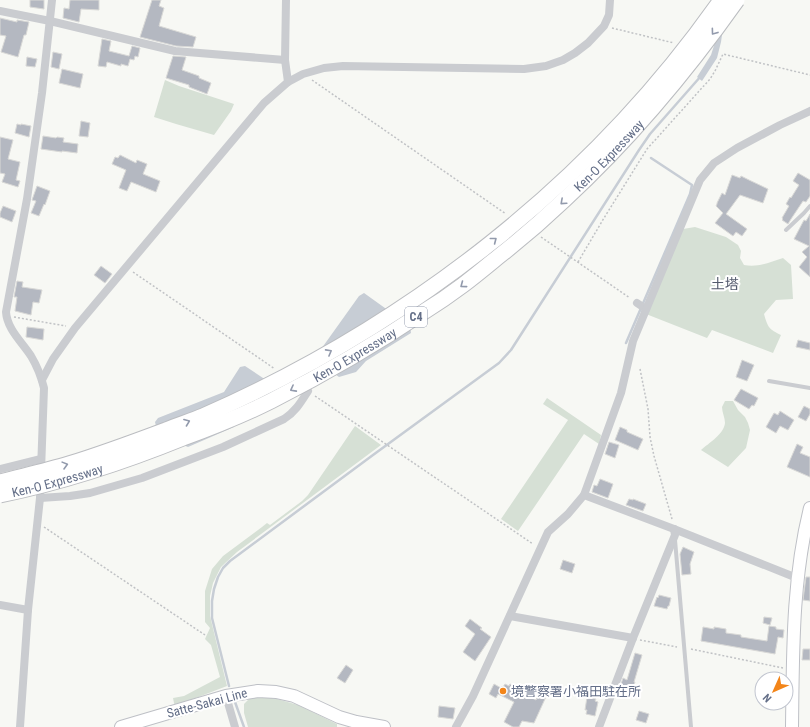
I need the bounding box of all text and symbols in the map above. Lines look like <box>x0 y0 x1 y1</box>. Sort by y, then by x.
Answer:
one-way arrow <box>711 28 719 35</box>
street label: Ken-O Expressway <box>571 116 647 194</box>
one-way arrow <box>560 197 568 204</box>
one-way arrow <box>490 238 497 245</box>
district label: 土塔 <box>711 276 739 292</box>
one-way arrow <box>460 280 467 288</box>
road number: C4 <box>405 307 427 327</box>
street label: Ken-O Expressway <box>310 324 399 385</box>
one-way arrow <box>325 350 332 357</box>
one-way arrow <box>289 385 297 392</box>
one-way arrow <box>184 418 191 426</box>
street label: Ken-O Expressway <box>10 460 105 500</box>
one-way arrow <box>61 461 68 470</box>
north arrow <box>754 671 794 711</box>
place label: 境警察署小福田駐在所 <box>511 684 641 699</box>
street label: Satte-Sakai Line <box>165 685 249 721</box>
marker: 境警察署小福田駐在所 <box>498 686 508 696</box>
text: N <box>760 691 774 705</box>

